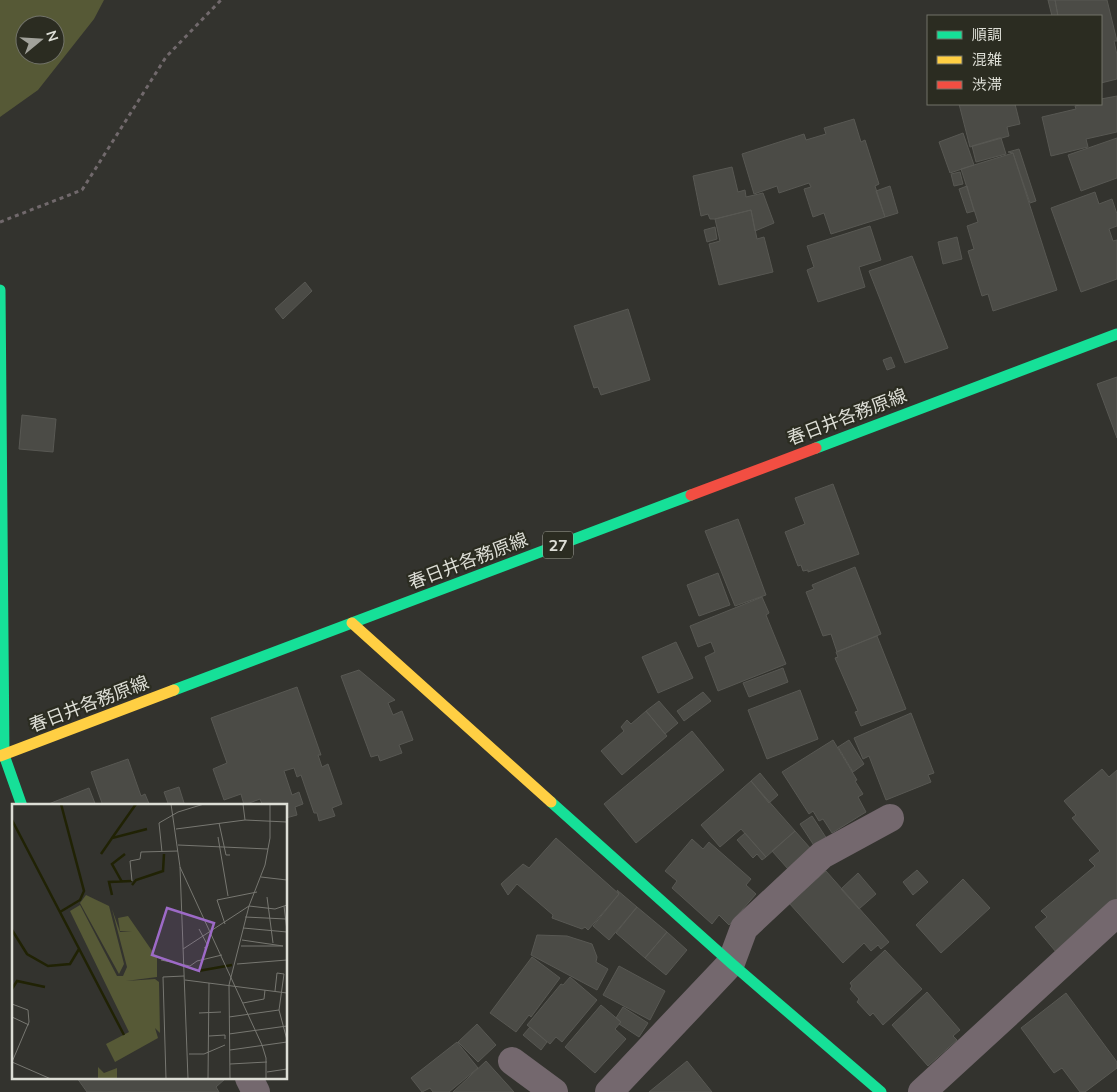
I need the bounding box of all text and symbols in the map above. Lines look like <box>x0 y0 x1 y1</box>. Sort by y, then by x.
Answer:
north arrow <box>15 15 65 65</box>
legend <box>927 15 1102 105</box>
text: 順調 <box>972 25 1002 44</box>
text: N <box>42 28 63 44</box>
text: 混雑 <box>972 50 1002 69</box>
text: 渋滞 <box>972 75 1002 94</box>
street label: 春日井各務原線 <box>784 383 910 450</box>
street label: 春日井各務原線 <box>405 527 531 594</box>
road number: 27 <box>543 532 573 558</box>
street label: 春日井各務原線 <box>26 670 152 737</box>
inset map <box>12 804 288 1080</box>

